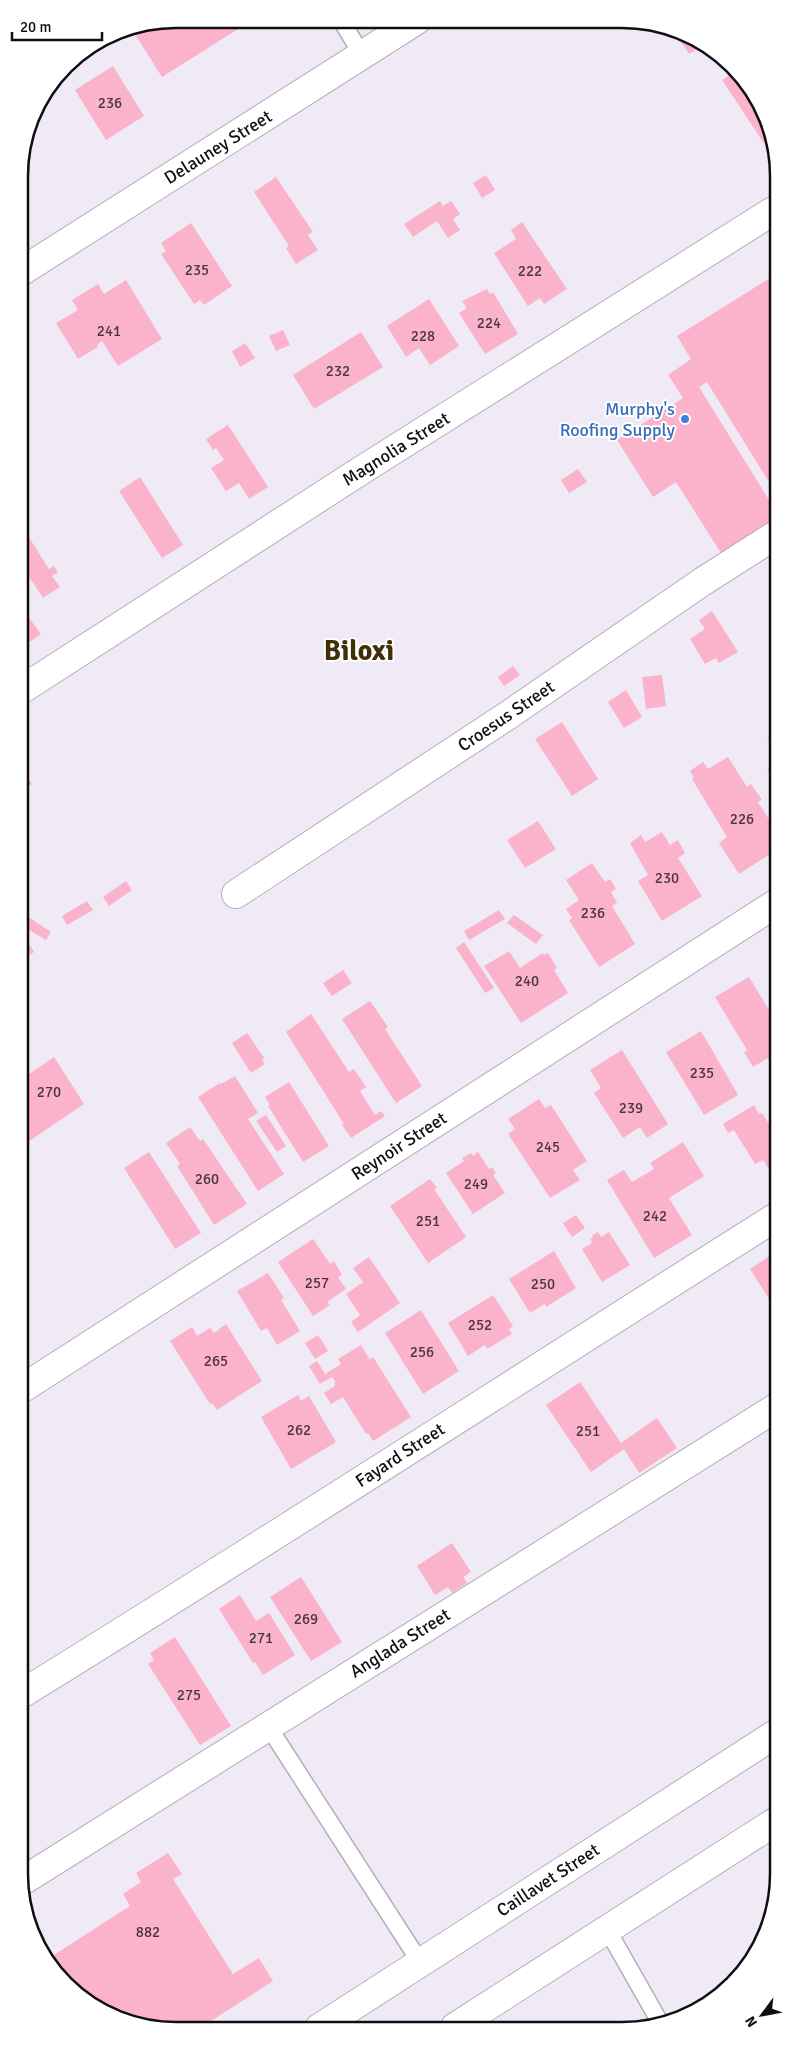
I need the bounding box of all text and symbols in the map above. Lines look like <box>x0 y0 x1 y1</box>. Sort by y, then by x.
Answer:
scale bar <box>12 10 102 42</box>
text: 20 m <box>20 18 51 36</box>
house number: 236 <box>98 94 122 112</box>
street label: Delauney Street <box>160 105 276 189</box>
house number: 235 <box>185 261 209 279</box>
house number: 222 <box>518 262 542 280</box>
house number: 224 <box>477 314 501 332</box>
house number: 241 <box>97 322 121 340</box>
house number: 228 <box>411 327 435 345</box>
house number: 232 <box>326 362 350 380</box>
place label: Murphy's Roofing Supply <box>560 398 676 441</box>
street label: Magnolia Street <box>338 407 454 491</box>
marker: Murphy's Roofing Supply <box>679 413 691 425</box>
district label: Biloxi <box>324 634 394 668</box>
street label: Croesus Street <box>453 676 559 756</box>
house number: 226 <box>730 810 754 828</box>
house number: 230 <box>655 869 679 887</box>
house number: 236 <box>581 904 605 922</box>
house number: 240 <box>515 972 539 990</box>
house number: 235 <box>690 1064 714 1082</box>
house number: 270 <box>37 1083 61 1101</box>
house number: 239 <box>619 1099 643 1117</box>
street label: Reynoir Street <box>347 1107 451 1185</box>
house number: 245 <box>536 1138 560 1156</box>
house number: 260 <box>195 1170 219 1188</box>
house number: 249 <box>464 1175 488 1193</box>
house number: 242 <box>643 1207 667 1225</box>
house number: 251 <box>416 1212 440 1230</box>
house number: 257 <box>305 1274 329 1292</box>
house number: 250 <box>531 1275 555 1293</box>
house number: 252 <box>468 1316 492 1334</box>
house number: 256 <box>410 1343 434 1361</box>
house number: 265 <box>204 1352 228 1370</box>
street label: Fayard Street <box>351 1418 449 1492</box>
house number: 262 <box>287 1421 311 1439</box>
house number: 251 <box>576 1422 600 1440</box>
street label: Anglada Street <box>346 1603 454 1683</box>
house number: 269 <box>294 1610 318 1628</box>
house number: 271 <box>249 1629 273 1647</box>
house number: 275 <box>177 1686 201 1704</box>
street label: Caillavet Street <box>492 1839 604 1921</box>
house number: 882 <box>136 1923 160 1941</box>
north arrow <box>737 1990 787 2040</box>
text: N <box>742 2013 761 2030</box>

